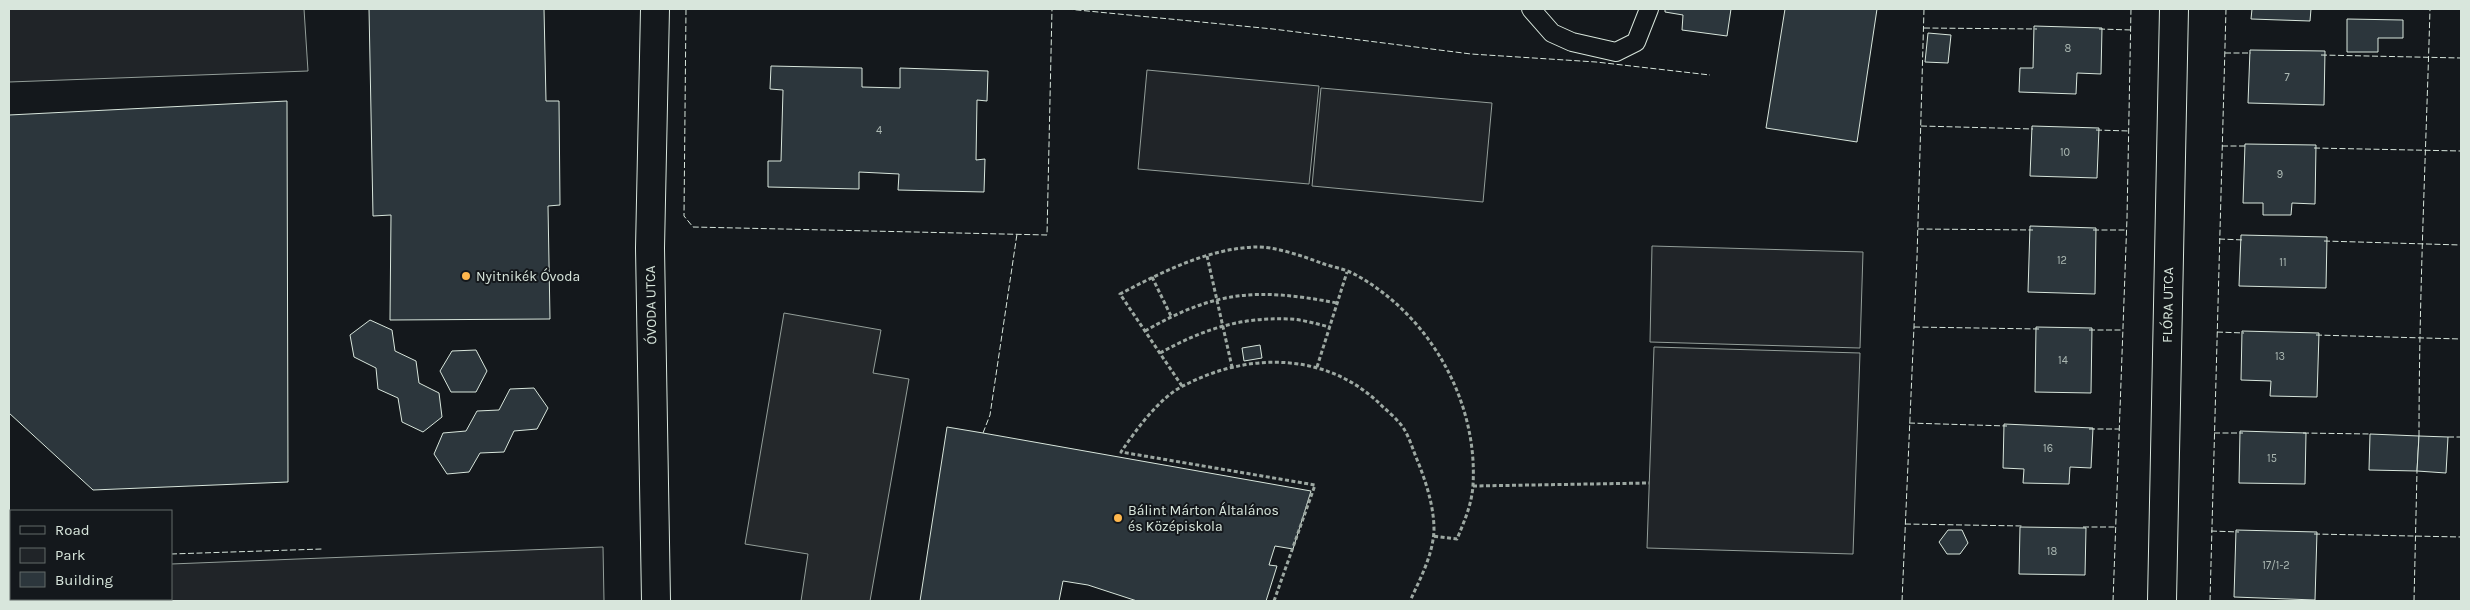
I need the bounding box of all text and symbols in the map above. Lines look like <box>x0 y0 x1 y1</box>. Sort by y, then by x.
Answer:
house number: 8 <box>2065 42 2072 55</box>
house number: 7 <box>2284 71 2290 84</box>
house number: 4 <box>876 124 882 137</box>
house number: 10 <box>2060 146 2070 159</box>
house number: 9 <box>2277 168 2283 181</box>
house number: 12 <box>2057 254 2067 267</box>
house number: 11 <box>2279 256 2287 269</box>
street label: ÓVODA UTCA <box>642 265 660 345</box>
street label: FLÓRA UTCA <box>2159 267 2177 343</box>
place label: Nyitnikék Óvoda <box>476 268 580 285</box>
marker: Nyitnikék Óvoda <box>460 270 472 282</box>
house number: 13 <box>2275 350 2285 363</box>
house number: 14 <box>2058 354 2068 367</box>
house number: 16 <box>2043 442 2053 455</box>
house number: 15 <box>2267 452 2277 465</box>
place label: Bálint Márton Általános és Középiskola <box>1128 501 1279 535</box>
legend <box>10 510 172 600</box>
marker: Bálint Márton Általános és Középiskola <box>1112 512 1124 524</box>
text: Road <box>55 521 90 539</box>
house number: 18 <box>2047 545 2057 558</box>
text: Park <box>55 546 85 564</box>
house number: 17/1-2 <box>2262 559 2290 572</box>
text: Building <box>55 571 113 589</box>

